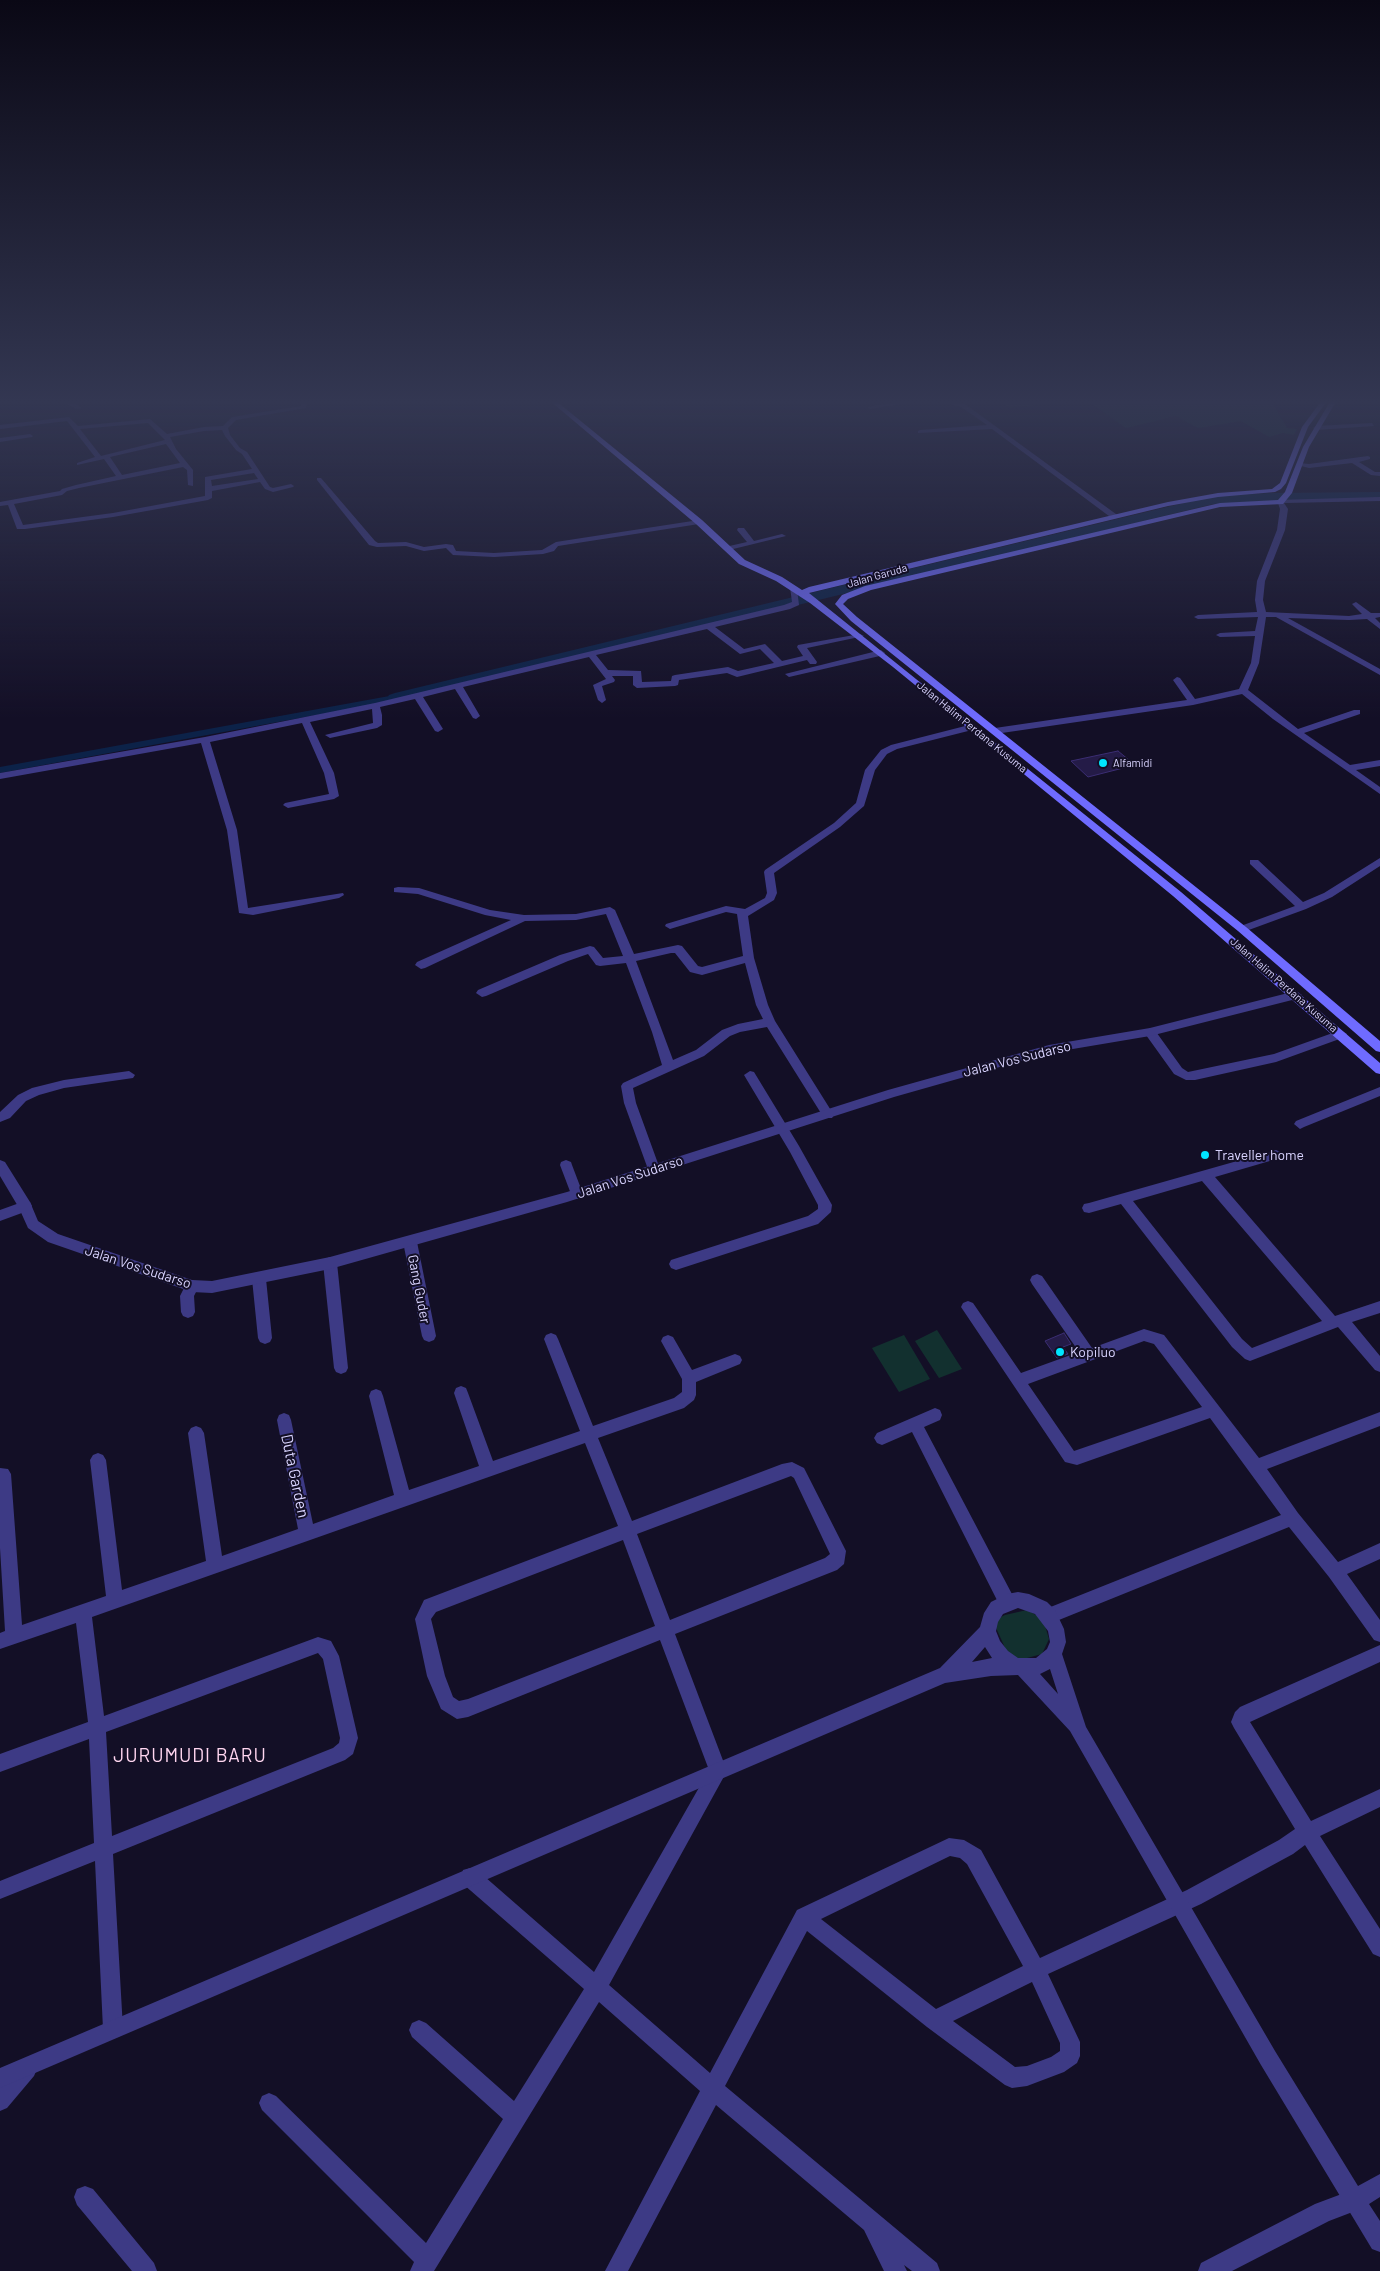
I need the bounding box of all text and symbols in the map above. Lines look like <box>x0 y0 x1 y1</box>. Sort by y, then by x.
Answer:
street label: Jalan Garuda <box>845 561 909 591</box>
street label: Jalan Halim Perdana Kusuma <box>914 679 1030 775</box>
place label: Alfamidi <box>1113 756 1152 770</box>
marker: Alfamidi <box>1097 757 1109 769</box>
street label: Jalan Halim Perdana Kusuma <box>1228 935 1340 1035</box>
street label: Jalan Vos Sudarso <box>961 1037 1073 1081</box>
place label: Traveller home <box>1215 1147 1304 1163</box>
marker: Traveller home <box>1199 1149 1211 1161</box>
street label: Jalan Vos Sudarso <box>575 1152 685 1202</box>
street label: Jalan Vos Sudarso <box>83 1242 193 1292</box>
street label: Gang Guder <box>404 1253 434 1325</box>
place label: Kopiluo <box>1070 1344 1116 1360</box>
marker: Kopiluo <box>1054 1346 1066 1358</box>
street label: Duta Garden <box>277 1432 313 1520</box>
district label: JURUMUDI BARU <box>112 1745 268 1767</box>

